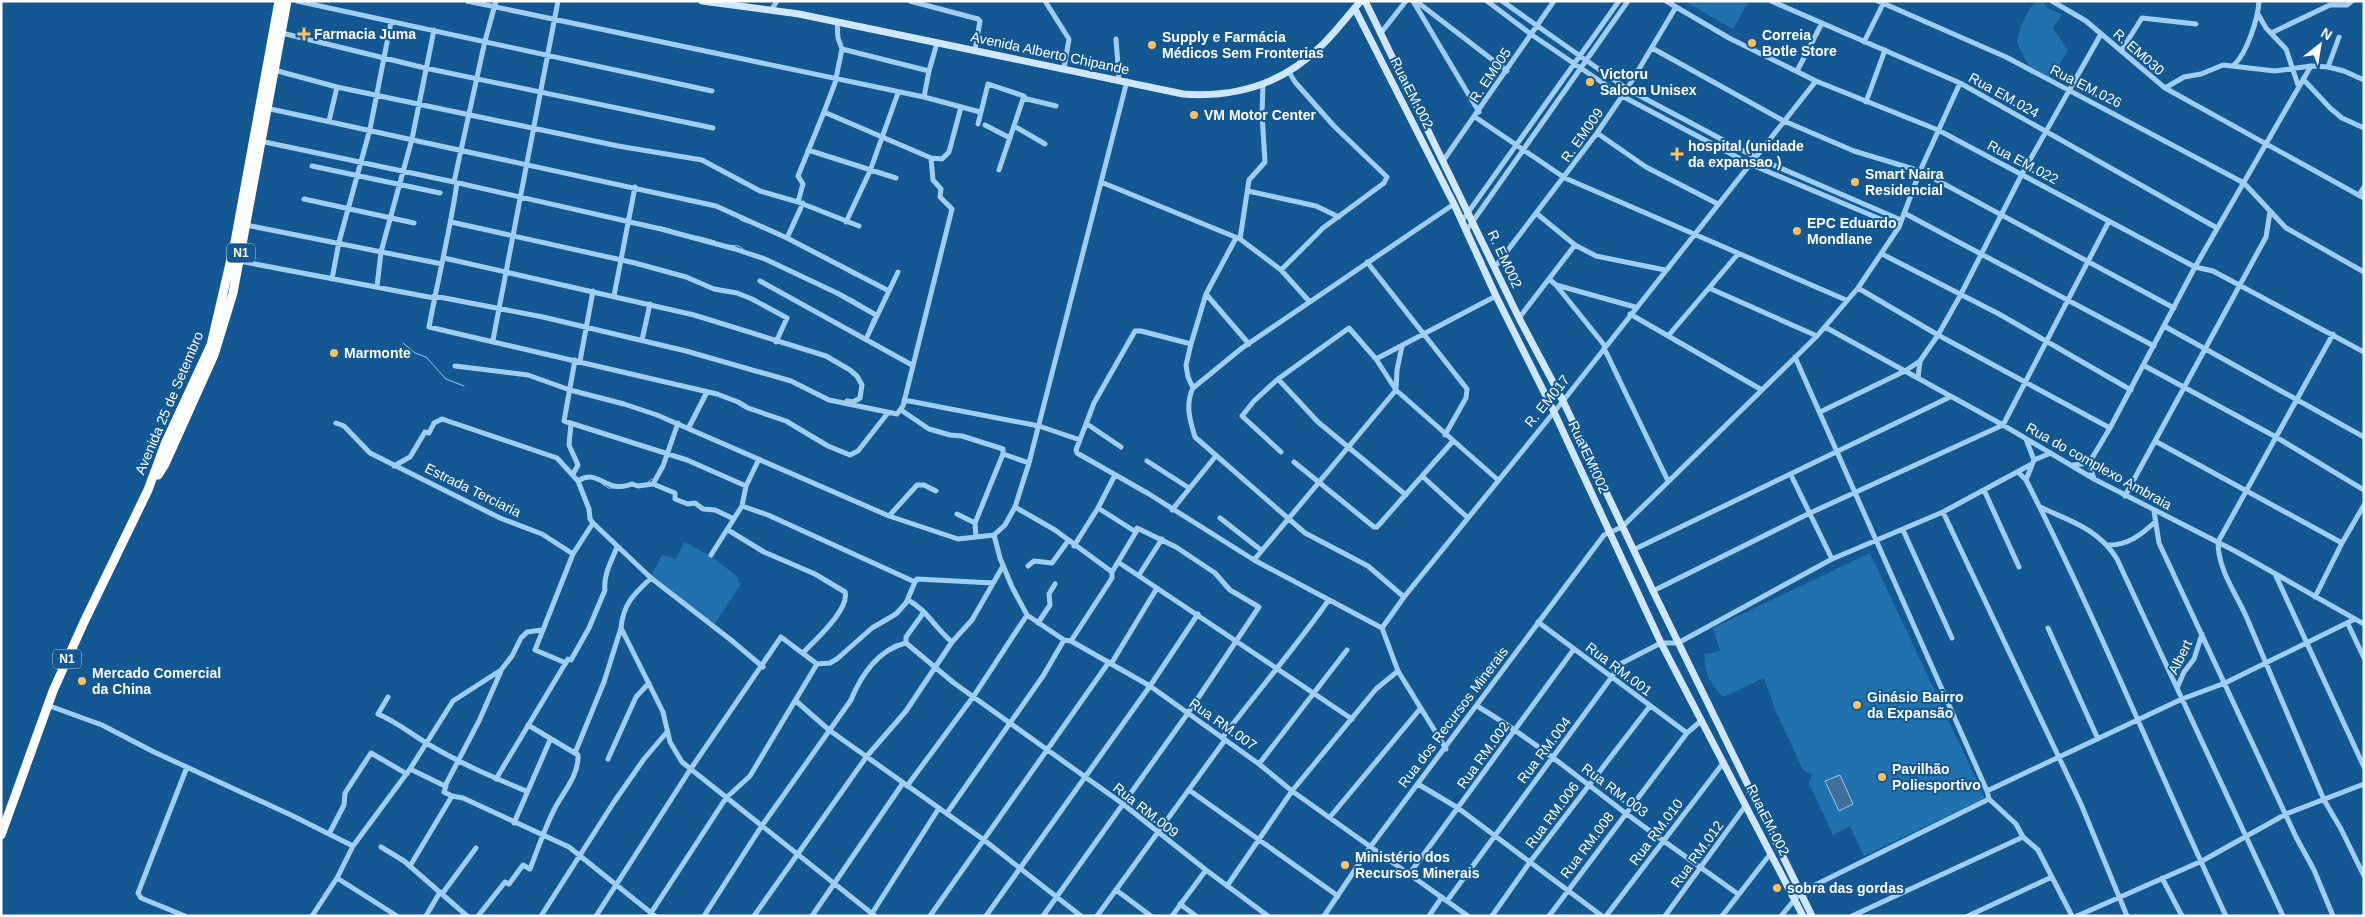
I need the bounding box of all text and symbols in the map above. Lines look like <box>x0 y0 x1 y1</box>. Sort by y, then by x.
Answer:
north arrow <box>2295 20 2345 70</box>
text: N <box>2318 24 2335 43</box>
place label: Farmacia Juma <box>314 26 416 42</box>
street label: R. EM030 <box>2110 26 2168 79</box>
place label: Correia Botle Store <box>1762 27 1837 59</box>
marker: Farmacia Juma <box>298 28 310 40</box>
street label: Avenida Alberto Chipande <box>969 28 1131 78</box>
place label: Supply e Farmácia Médicos Sem Fronterias <box>1162 29 1324 61</box>
marker: Correia Botle Store <box>1746 37 1758 49</box>
marker: Supply e Farmácia Médicos Sem Fronterias <box>1146 39 1158 51</box>
street label: R. EM005 <box>1466 45 1514 105</box>
street label: Rua EM.002 <box>1387 55 1437 131</box>
street label: Rua EM.026 <box>2048 61 2124 111</box>
place label: Victoru Saloon Unisex <box>1600 66 1697 98</box>
street label: Rua EM.024 <box>1966 69 2042 121</box>
marker: Victoru Saloon Unisex <box>1584 76 1596 88</box>
street label: R. EM009 <box>1558 105 1607 165</box>
place label: VM Motor Center <box>1204 107 1317 123</box>
marker: VM Motor Center <box>1188 109 1200 121</box>
street label: Rua EM.022 <box>1985 137 2061 187</box>
place label: hospital (unidade da expansao ) <box>1688 138 1804 170</box>
marker: hospital (unidade da expansao ) <box>1670 147 1684 161</box>
place label: Smart Naira Residencial <box>1865 166 1944 198</box>
marker: Smart Naira Residencial <box>1849 176 1861 188</box>
place label: EPC Eduardo Mondlane <box>1807 215 1896 247</box>
marker: EPC Eduardo Mondlane <box>1791 225 1803 237</box>
street label: R. EM002 <box>1485 227 1525 291</box>
road number: N1 <box>227 244 255 262</box>
street label: Avenida 25 de Setembro <box>132 329 207 477</box>
place label: Marmonte <box>344 345 411 361</box>
marker: Marmonte <box>328 347 340 359</box>
street label: R. EM017 <box>1521 372 1573 430</box>
street label: Rua EM.002 <box>1565 418 1613 496</box>
street label: Rua do complexo Ambraia <box>2023 419 2175 513</box>
street label: Estrada Terciaria <box>422 460 524 520</box>
street label: Albert <box>2165 637 2195 677</box>
street label: Rua RM.001 <box>1583 639 1655 699</box>
street label: Rua dos Recursos Minerais <box>1395 644 1511 790</box>
road number: N1 <box>53 650 81 669</box>
place label: Mercado Comercial da China <box>92 665 221 697</box>
marker: Mercado Comercial da China <box>76 675 88 687</box>
place label: Ginásio Bairro da Expansão <box>1867 689 1963 721</box>
street label: Rua RM.007 <box>1186 695 1260 753</box>
marker: Ginásio Bairro da Expansão <box>1851 699 1863 711</box>
street label: Rua RM.004 <box>1514 714 1574 786</box>
street label: Rua RM.002 <box>1453 718 1513 791</box>
street label: Rua RM.003 <box>1579 760 1651 820</box>
place label: Pavilhão Poliesportivo <box>1892 761 1981 793</box>
marker: Pavilhão Poliesportivo <box>1876 771 1888 783</box>
street label: Rua RM.006 <box>1522 779 1582 851</box>
street label: Rua RM.009 <box>1110 780 1182 841</box>
street label: Rua EM.002 <box>1743 782 1793 858</box>
street label: Rua RM.010 <box>1626 796 1686 868</box>
street label: Rua RM.008 <box>1557 809 1617 881</box>
street label: Rua RM.012 <box>1667 817 1727 890</box>
place label: Ministério dos Recursos Minerais <box>1355 849 1480 881</box>
marker: Ministério dos Recursos Minerais <box>1339 859 1351 871</box>
place label: sobra das gordas <box>1787 880 1904 896</box>
marker: sobra das gordas <box>1771 882 1783 894</box>

